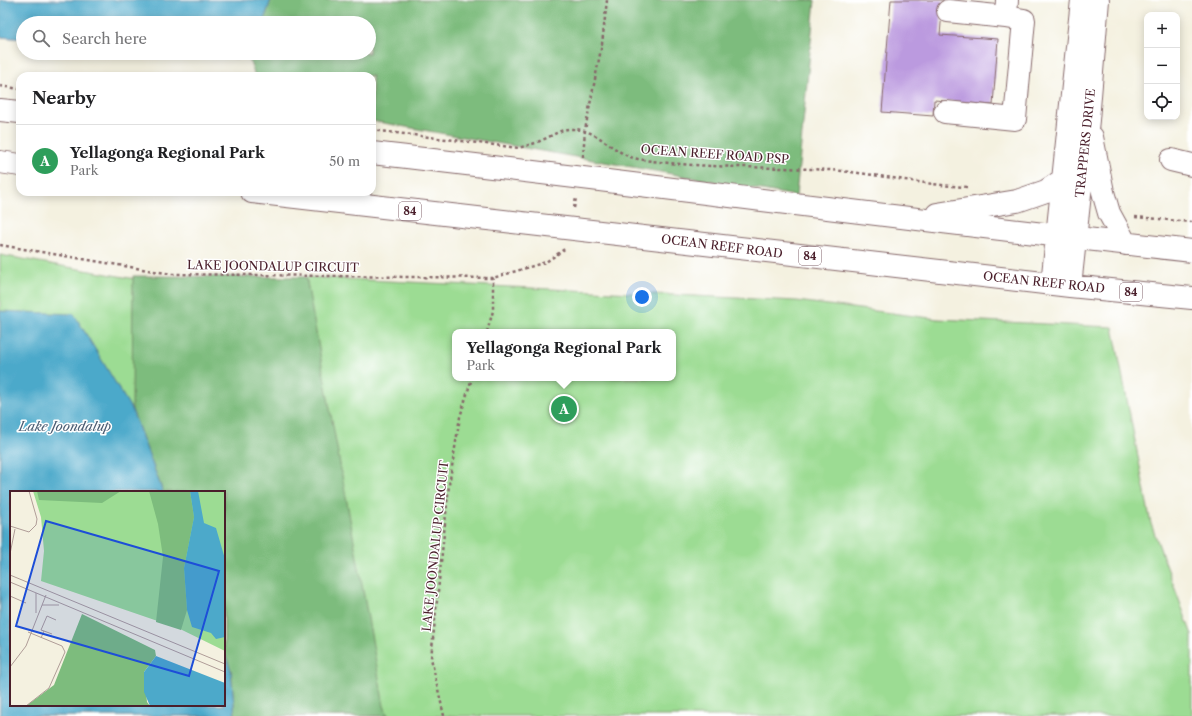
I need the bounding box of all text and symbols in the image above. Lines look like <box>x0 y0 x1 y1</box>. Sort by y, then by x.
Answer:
map controls <box>1144 12 1180 120</box>
button: + <box>1144 12 1180 48</box>
search box <box>16 16 376 60</box>
icon: search <box>30 27 52 49</box>
text: Search here <box>62 29 147 48</box>
button: − <box>1144 48 1180 84</box>
button: locate <box>1144 84 1180 120</box>
text: Nearby <box>32 88 96 108</box>
street label: TRAPPERS DRIVE <box>1072 88 1098 198</box>
street label: OCEAN REEF ROAD PSP <box>640 141 790 167</box>
text: Yellagonga Regional Park <box>70 143 265 162</box>
text: A <box>40 153 50 169</box>
text: 50 m <box>329 153 360 169</box>
text: Park <box>70 162 98 178</box>
road number: 84 <box>399 202 421 220</box>
street label: OCEAN REEF ROAD <box>660 231 784 261</box>
road number: 84 <box>799 247 821 265</box>
street label: LAKE JOONDALUP CIRCUIT <box>187 257 359 275</box>
street label: OCEAN REEF ROAD <box>982 268 1106 296</box>
road number: 84 <box>1120 283 1142 301</box>
your location <box>632 287 652 307</box>
popup <box>452 329 676 381</box>
text: Yellagonga Regional Park <box>467 338 661 357</box>
text: Park <box>467 357 495 373</box>
pin: A <box>551 394 577 424</box>
water label: Lake Joondalup <box>18 418 111 434</box>
street label: LAKE JOONDALUP CIRCUIT <box>419 460 451 632</box>
inset map <box>10 491 225 706</box>

